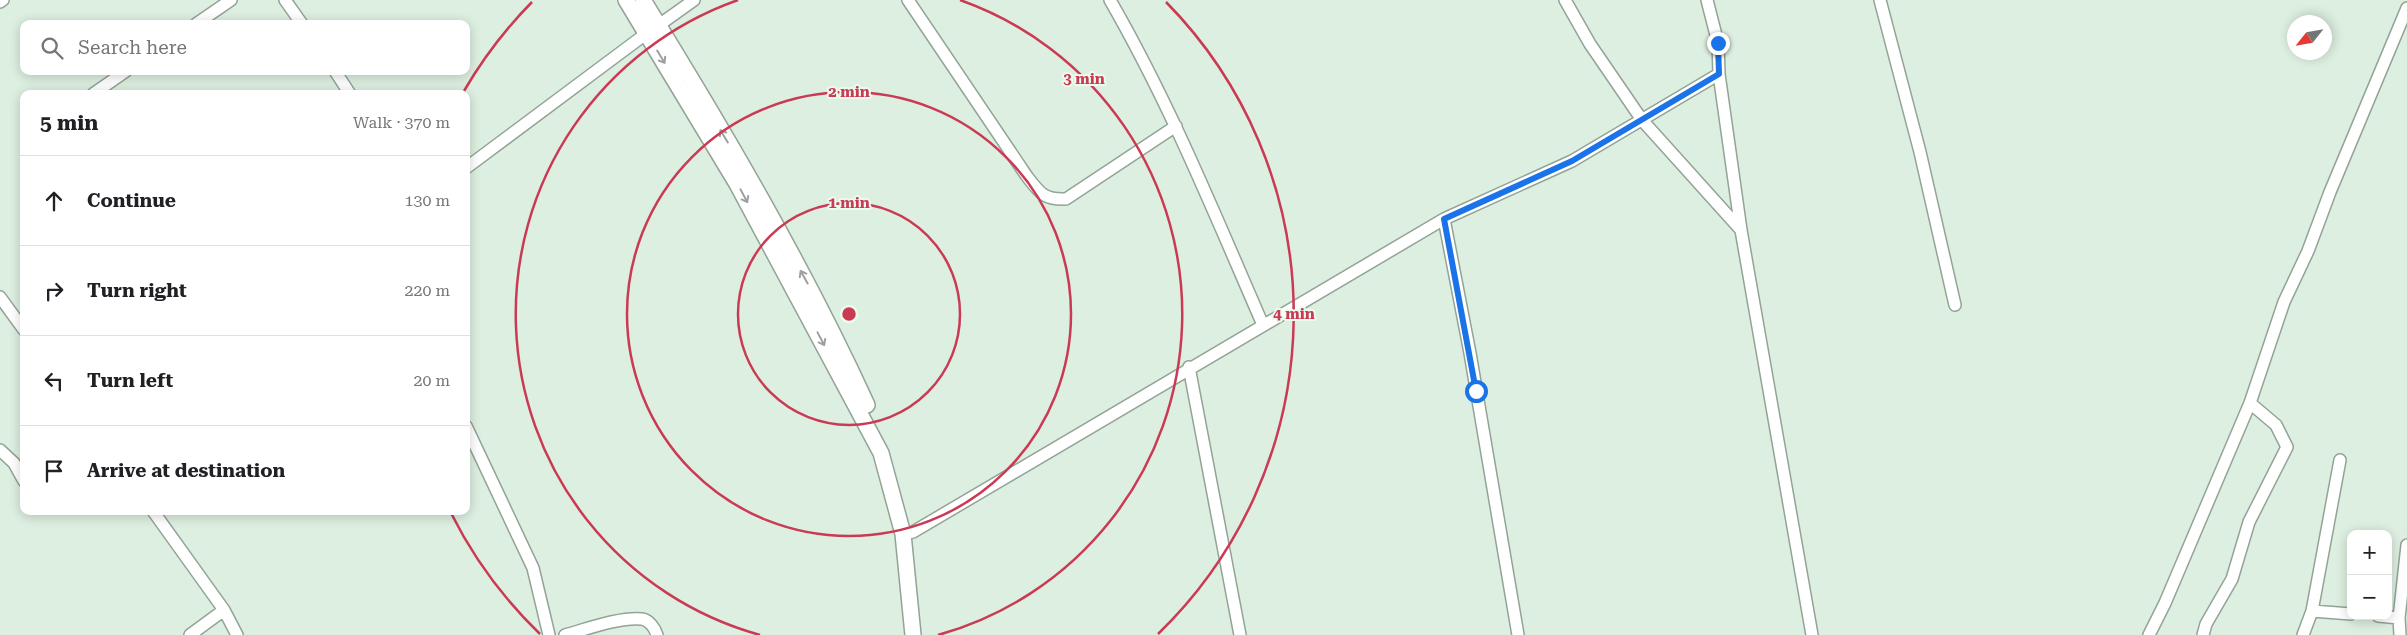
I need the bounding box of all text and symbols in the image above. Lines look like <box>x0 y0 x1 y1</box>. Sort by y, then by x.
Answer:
north arrow <box>2287 15 2332 60</box>
search box <box>20 20 470 75</box>
route end <box>1707 32 1730 55</box>
icon: search <box>38 34 66 62</box>
text: Search here <box>78 36 187 59</box>
one-way arrow <box>656 49 666 63</box>
text: 3 min <box>1063 70 1105 88</box>
text: 2 min <box>828 83 870 101</box>
text: 5 min <box>40 111 98 135</box>
text: Walk · 370 m <box>353 113 450 132</box>
one-way arrow <box>719 129 729 143</box>
icon: ahead <box>40 187 68 215</box>
text: Continue <box>87 189 176 212</box>
one-way arrow <box>739 189 749 204</box>
text: 130 m <box>404 191 450 210</box>
text: 1 min <box>828 194 870 212</box>
one-way arrow <box>799 270 809 285</box>
icon: right <box>40 277 68 305</box>
text: Turn right <box>87 279 187 302</box>
text: 220 m <box>404 281 450 300</box>
centre of rings <box>840 305 858 323</box>
text: 4 min <box>1273 305 1315 323</box>
one-way arrow <box>816 332 826 347</box>
icon: left <box>40 367 68 395</box>
text: Turn left <box>87 369 173 392</box>
text: 20 m <box>413 371 450 390</box>
route start <box>1465 380 1488 403</box>
icon: arrive <box>40 457 68 485</box>
text: Arrive at destination <box>87 459 285 482</box>
map controls <box>2347 530 2392 620</box>
button: + <box>2347 530 2392 575</box>
button: − <box>2347 575 2392 620</box>

